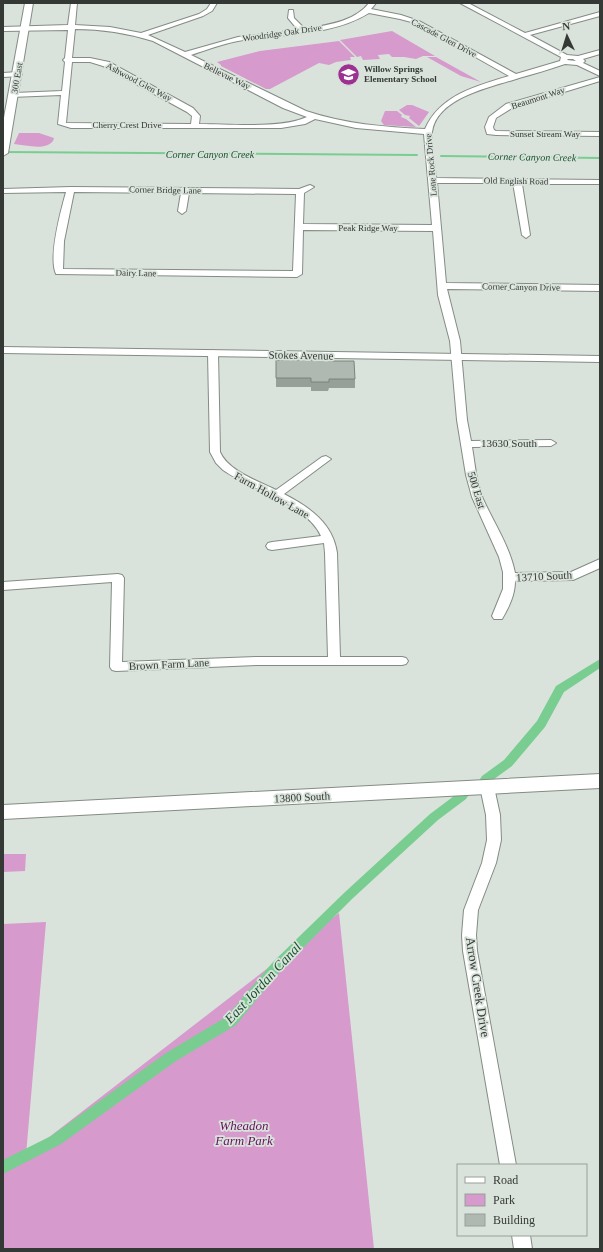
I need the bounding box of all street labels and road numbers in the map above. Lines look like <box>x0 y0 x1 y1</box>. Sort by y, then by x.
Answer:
street label: Cascade Glen Drive <box>410 17 478 59</box>
street label: Woodridge Oak Drive <box>242 22 322 44</box>
street label: Bellevue Way <box>202 60 252 92</box>
street label: 300 East <box>9 61 25 94</box>
street label: Ashwood Glen Way <box>105 61 174 104</box>
street label: Beaumont Way <box>510 85 566 111</box>
street label: Cherry Crest Drive <box>93 120 161 130</box>
street label: Sunset Stream Way <box>510 129 581 139</box>
street label: Lone Rock Drive <box>423 133 439 197</box>
street label: Old English Road <box>484 175 549 187</box>
street label: Corner Bridge Lane <box>129 184 201 196</box>
street label: Peak Ridge Way <box>338 223 398 233</box>
street label: Dairy Lane <box>116 268 156 278</box>
street label: Corner Canyon Drive <box>482 281 560 293</box>
street label: Stokes Avenue <box>268 348 334 362</box>
street label: 13630 South <box>481 437 537 449</box>
street label: Farm Hollow Lane <box>232 469 312 521</box>
street label: 500 East <box>466 470 488 510</box>
street label: 13710 South <box>516 569 573 583</box>
street label: Brown Farm Lane <box>128 656 210 672</box>
street label: 13800 South <box>274 790 331 804</box>
street label: Arrow Creek Drive <box>463 936 493 1038</box>

